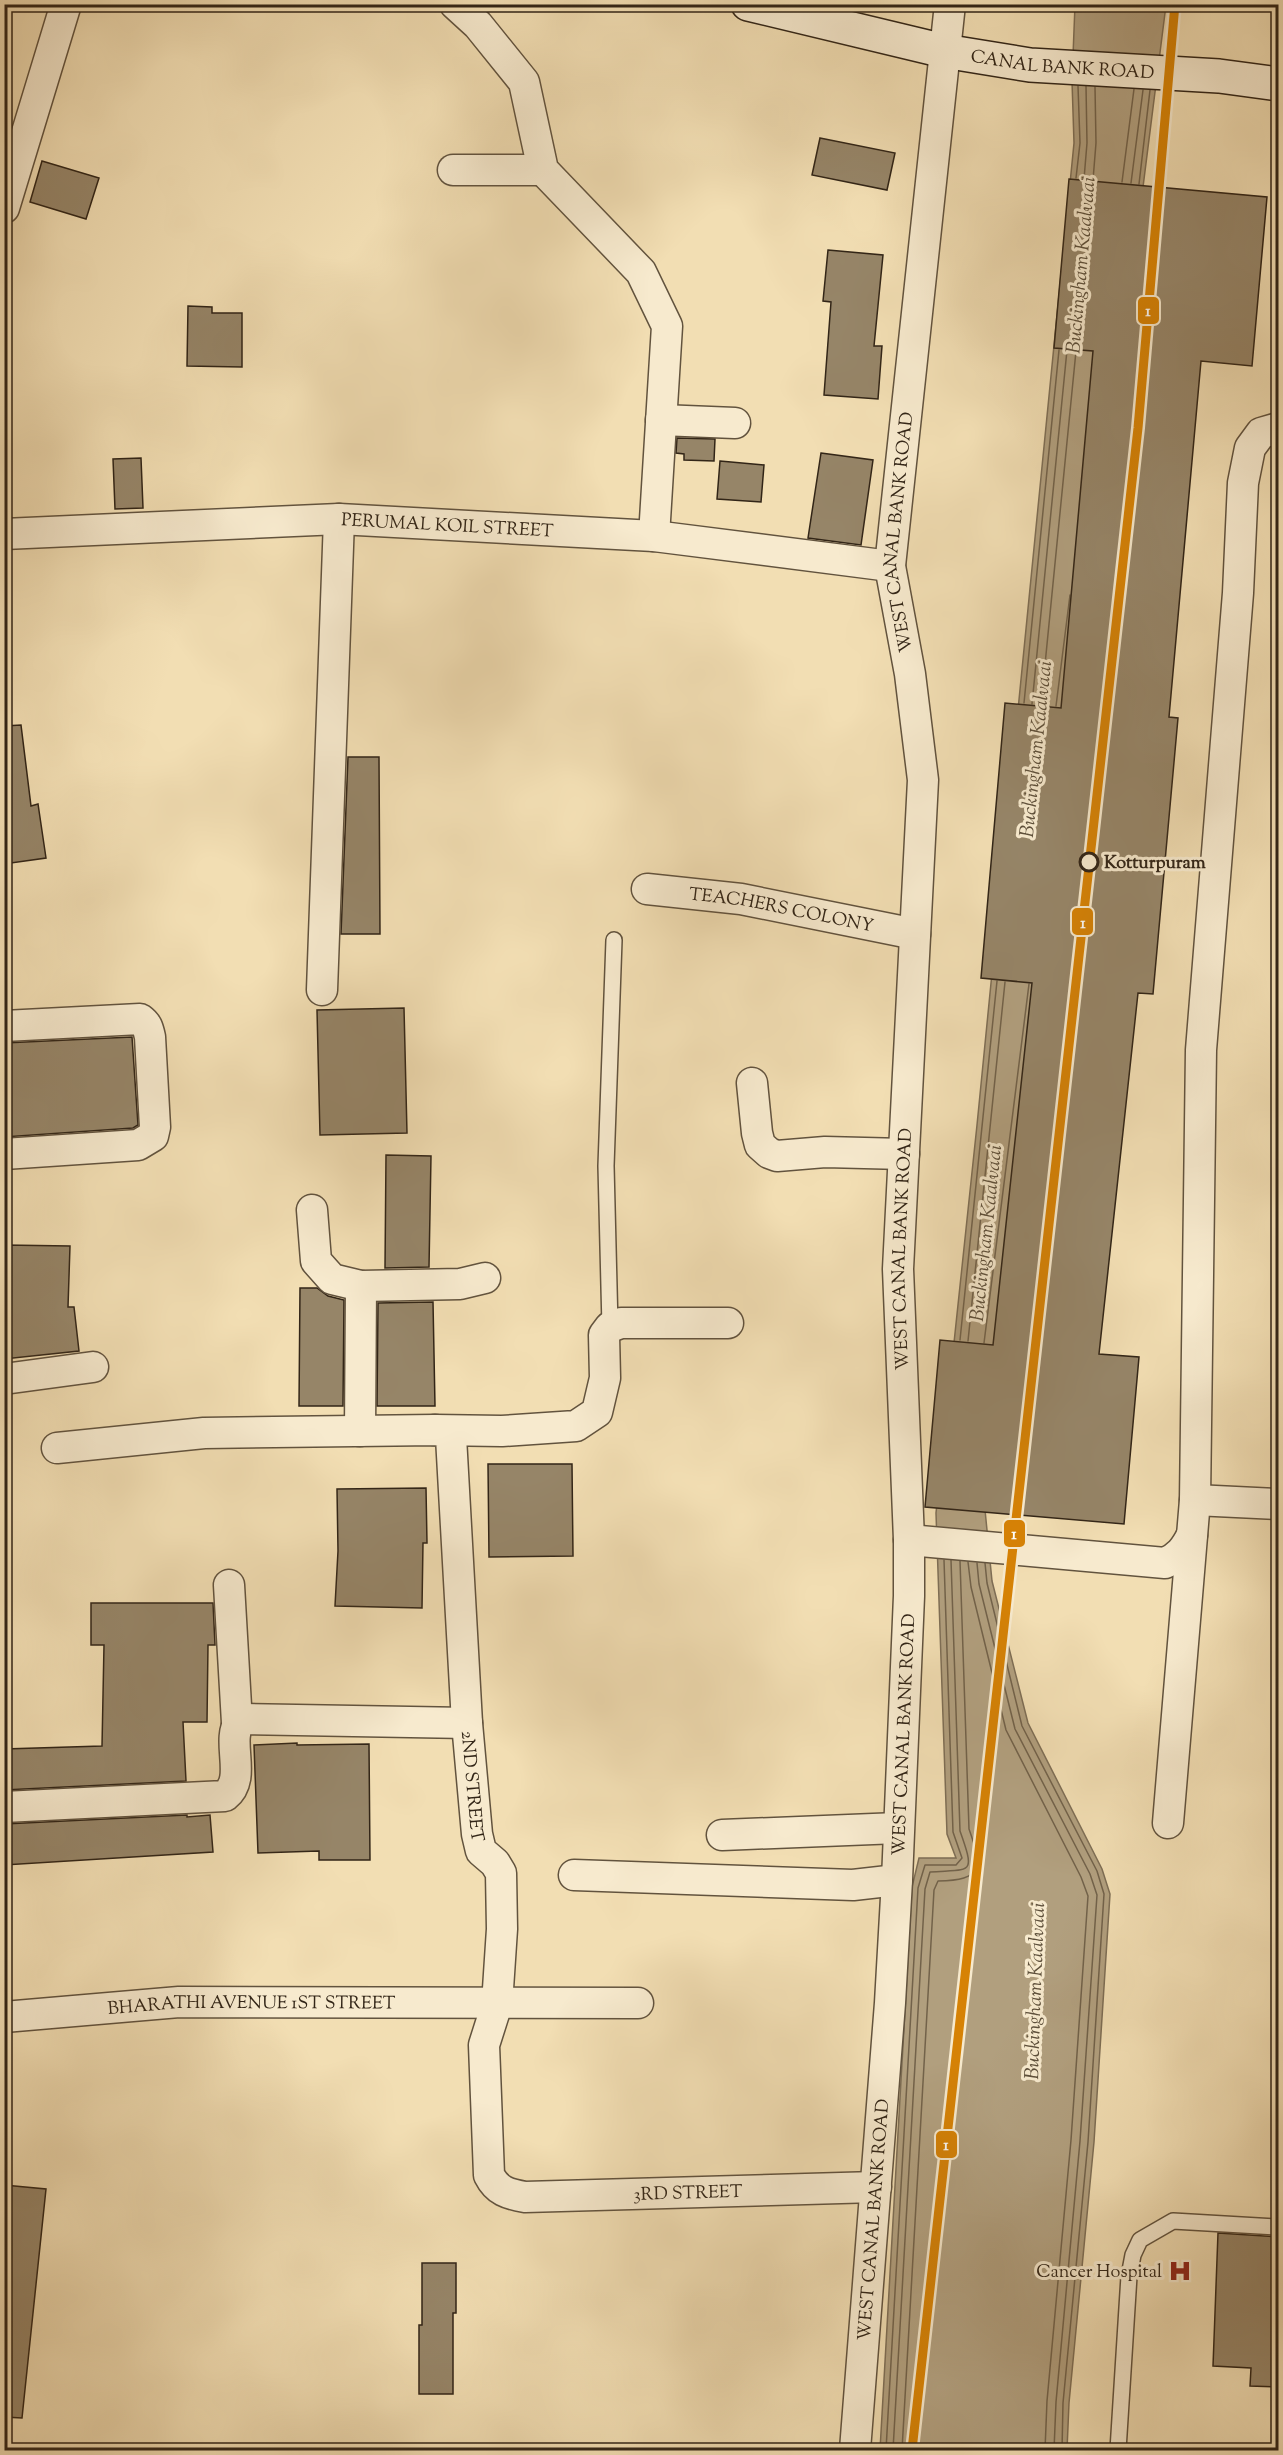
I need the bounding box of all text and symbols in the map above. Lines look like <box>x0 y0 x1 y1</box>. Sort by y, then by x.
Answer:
street label: CANAL BANK ROAD <box>969 45 1155 87</box>
water label: Buckingham Kaalvaai <box>1060 176 1105 355</box>
line badge: 1 <box>1137 296 1160 325</box>
text: 1 <box>1145 301 1151 324</box>
street label: WEST CANAL BANK ROAD <box>879 411 921 654</box>
street label: PERUMAL KOIL STREET <box>341 508 554 546</box>
water label: Buckingham Kaalvaai <box>1014 660 1061 839</box>
place label: Kotturpuram <box>1104 851 1206 877</box>
marker: Kotturpuram <box>1079 852 1099 872</box>
street label: TEACHERS COLONY <box>688 883 876 940</box>
line badge: 1 <box>1071 907 1094 936</box>
text: 1 <box>1080 913 1086 936</box>
street label: WEST CANAL BANK ROAD <box>887 1127 920 1371</box>
water label: Buckingham Kaalvaai <box>964 1144 1011 1323</box>
line badge: 1 <box>1003 1519 1026 1548</box>
text: 1 <box>1011 1524 1017 1547</box>
street label: WEST CANAL BANK ROAD <box>887 1613 923 1856</box>
street label: 2ND STREET <box>453 1730 490 1845</box>
water label: Buckingham Kaalvaai <box>1019 1902 1054 2080</box>
street label: BHARATHI AVENUE 1ST STREET <box>107 1991 396 2023</box>
street label: WEST CANAL BANK ROAD <box>853 2098 897 2342</box>
line badge: 1 <box>935 2130 958 2159</box>
text: 1 <box>943 2135 949 2158</box>
street label: 3RD STREET <box>633 2180 743 2209</box>
hospital icon: Cancer Hospital <box>1167 2258 1193 2284</box>
place label: Cancer Hospital <box>1036 2260 1162 2286</box>

